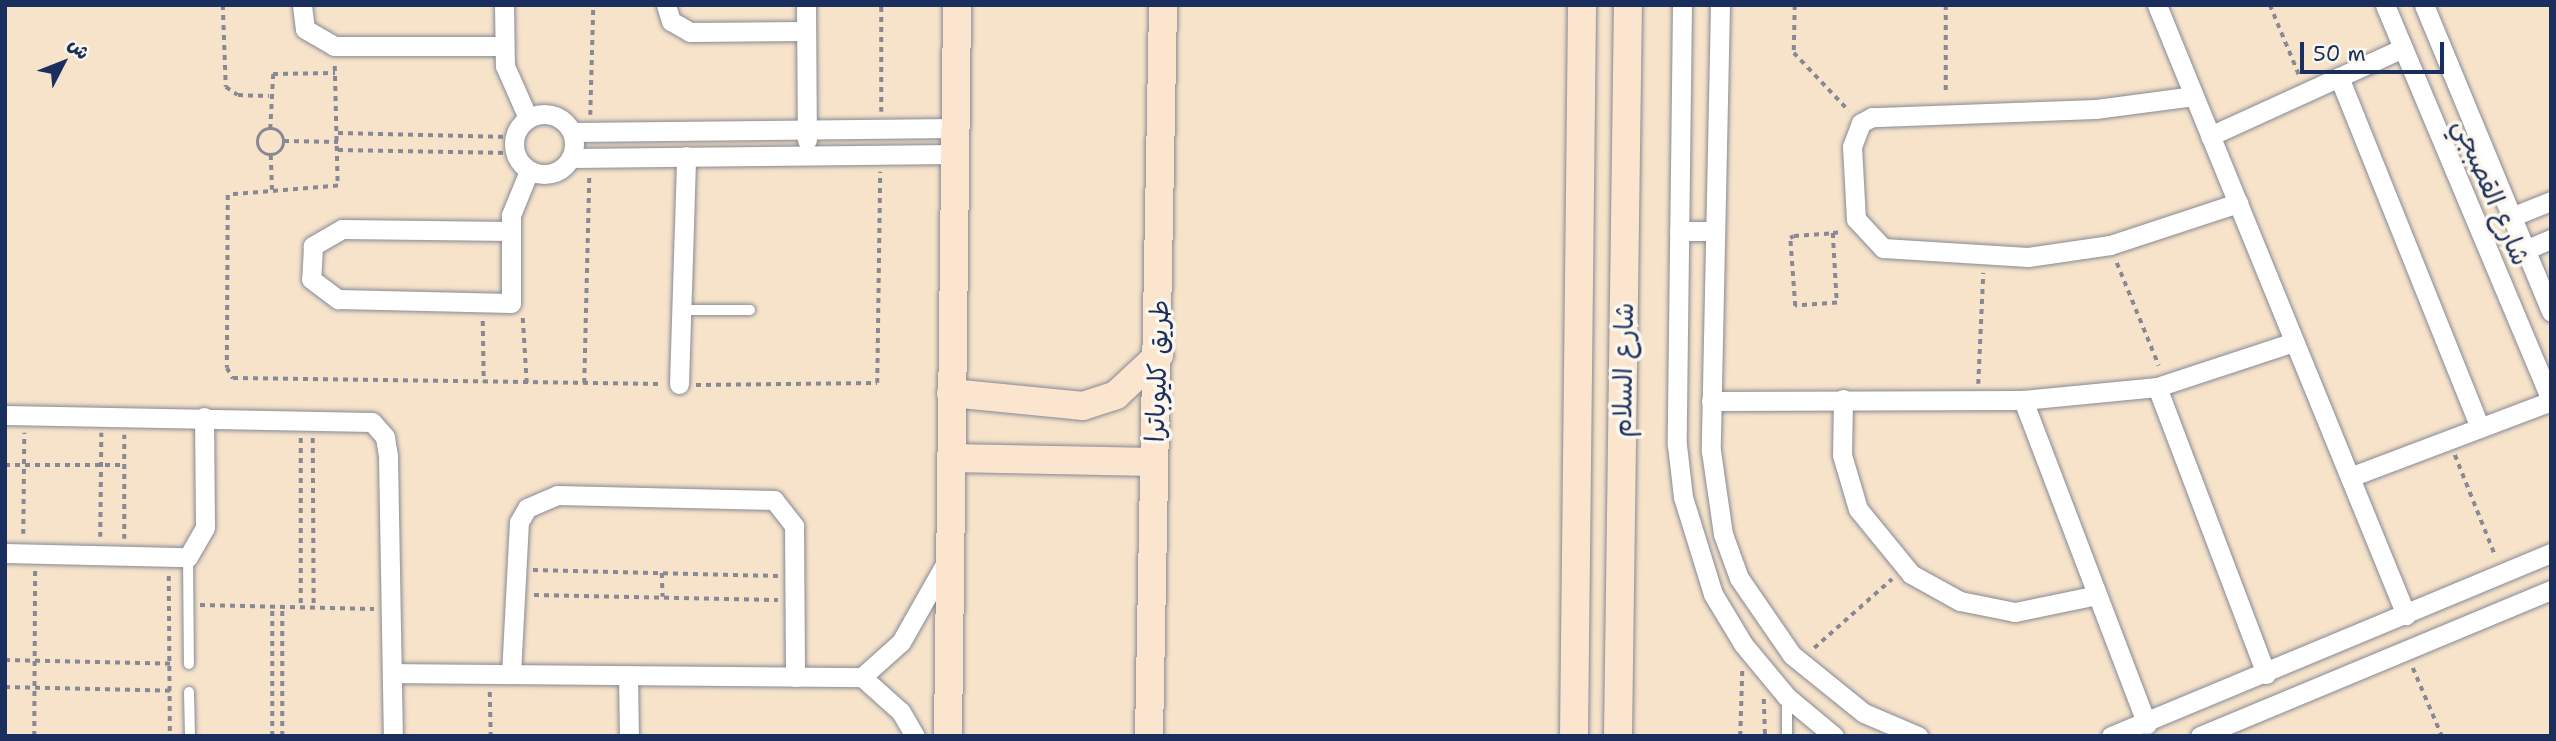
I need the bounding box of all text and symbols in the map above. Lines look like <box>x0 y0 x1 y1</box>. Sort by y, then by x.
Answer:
north arrow <box>28 28 98 98</box>
scale bar <box>2304 28 2448 72</box>
text: ش <box>63 32 95 65</box>
text: 50 m <box>2313 40 2366 68</box>
street label: شارع القصبجي <box>2447 114 2537 270</box>
street label: طريق كليوباترا <box>1139 299 1175 443</box>
street label: شارع السلام <box>1606 302 1640 438</box>

